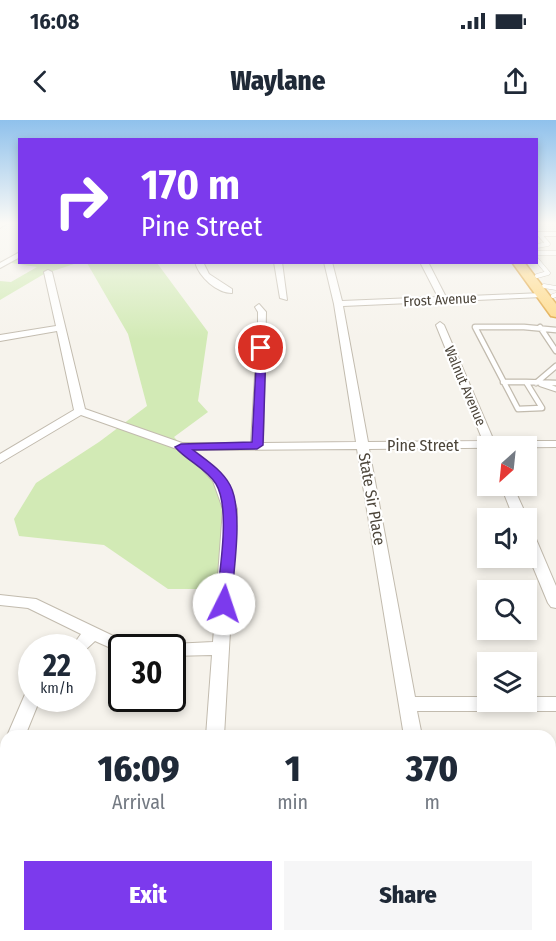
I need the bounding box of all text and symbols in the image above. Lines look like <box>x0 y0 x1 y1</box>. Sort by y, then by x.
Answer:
text: 16:08 <box>30 8 79 35</box>
icon: back <box>24 65 57 98</box>
text: Waylane <box>230 65 326 97</box>
icon: share <box>499 65 532 98</box>
text: 170 m <box>141 160 240 210</box>
icon: right <box>42 162 120 240</box>
text: Pine Street <box>141 211 262 243</box>
street label: Frost Avenue <box>403 290 477 310</box>
pin <box>235 322 286 373</box>
icon: arrive <box>244 331 277 364</box>
street label: Walnut Avenue <box>441 343 489 429</box>
street label: Pine Street <box>387 436 460 455</box>
north arrow <box>477 436 537 496</box>
map controls <box>477 436 537 712</box>
street label: State Sir Place <box>355 451 389 547</box>
button: sound <box>477 508 537 568</box>
position arrow <box>192 572 256 636</box>
button: search <box>477 580 537 640</box>
speed limit sign: 30 <box>108 634 186 712</box>
text: 22 <box>43 648 71 684</box>
button: layers <box>477 652 537 712</box>
text: km/h <box>40 679 74 697</box>
text: 16:09 <box>98 747 179 791</box>
text: 1 <box>285 747 300 791</box>
text: 370 <box>406 747 458 791</box>
text: Arrival <box>112 790 165 814</box>
text: min <box>277 790 308 814</box>
text: m <box>424 790 440 814</box>
button: Exit <box>24 861 272 930</box>
button: Share <box>284 861 532 930</box>

